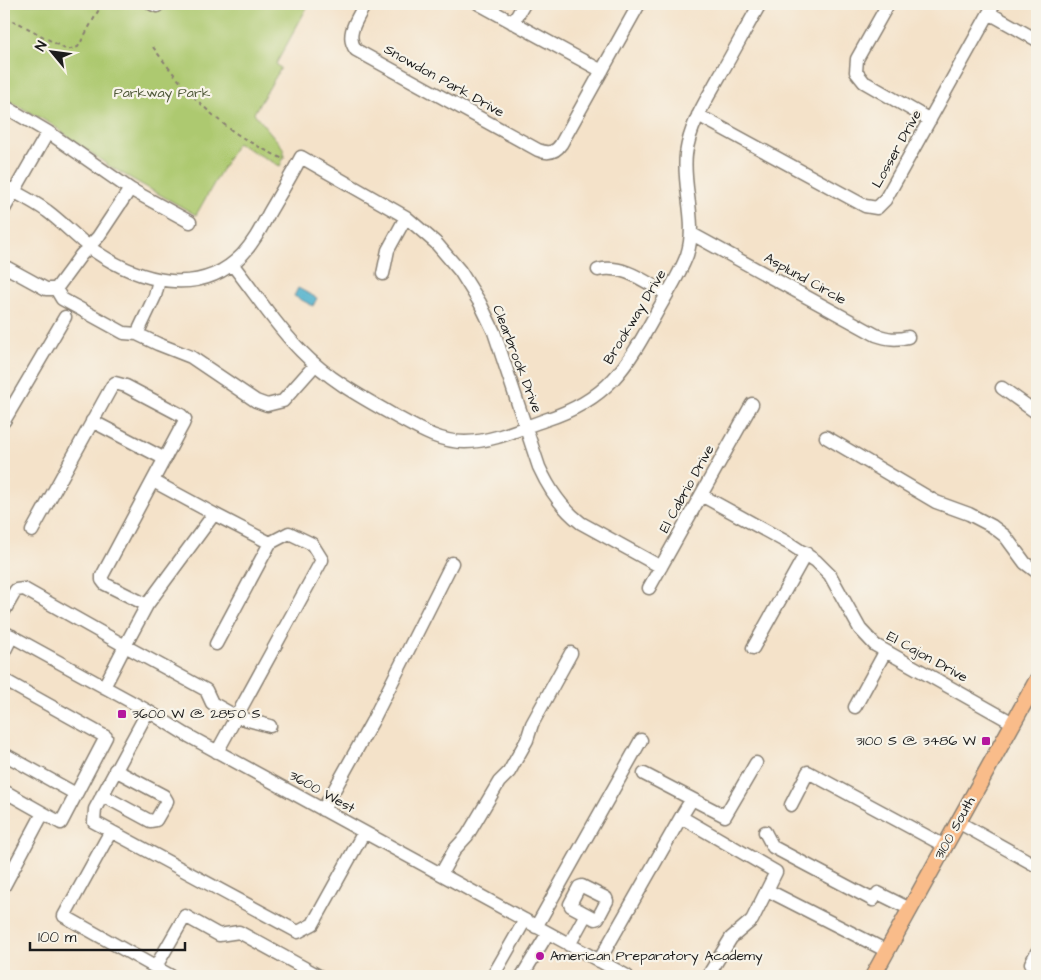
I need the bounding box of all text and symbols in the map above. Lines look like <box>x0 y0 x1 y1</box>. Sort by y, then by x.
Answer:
north arrow <box>28 28 78 78</box>
text: N <box>31 37 52 55</box>
street label: Snowdon Park Drive <box>380 40 508 123</box>
park label: Parkway Park <box>114 83 211 103</box>
street label: Losser Drive <box>867 106 927 192</box>
street label: Asplund Circle <box>760 248 850 310</box>
street label: Brookway Drive <box>599 265 671 368</box>
street label: Clearbrook Drive <box>487 302 547 416</box>
street label: El Cabrio Drive <box>654 441 720 537</box>
street label: El Cajon Drive <box>883 626 972 688</box>
place label: 3600 W @ 2850 S <box>132 704 261 724</box>
marker: 3600 W @ 2850 S <box>116 708 128 720</box>
place label: 3100 S @ 3486 W <box>856 731 976 751</box>
marker: 3100 S @ 3486 W <box>980 735 992 747</box>
street label: 3600 West <box>285 766 359 819</box>
street label: 3100 South <box>930 793 980 863</box>
scale bar <box>30 920 185 952</box>
text: 100 m <box>38 927 77 948</box>
place label: American Preparatory Academy <box>550 946 763 966</box>
marker: American Preparatory Academy <box>534 950 546 962</box>

